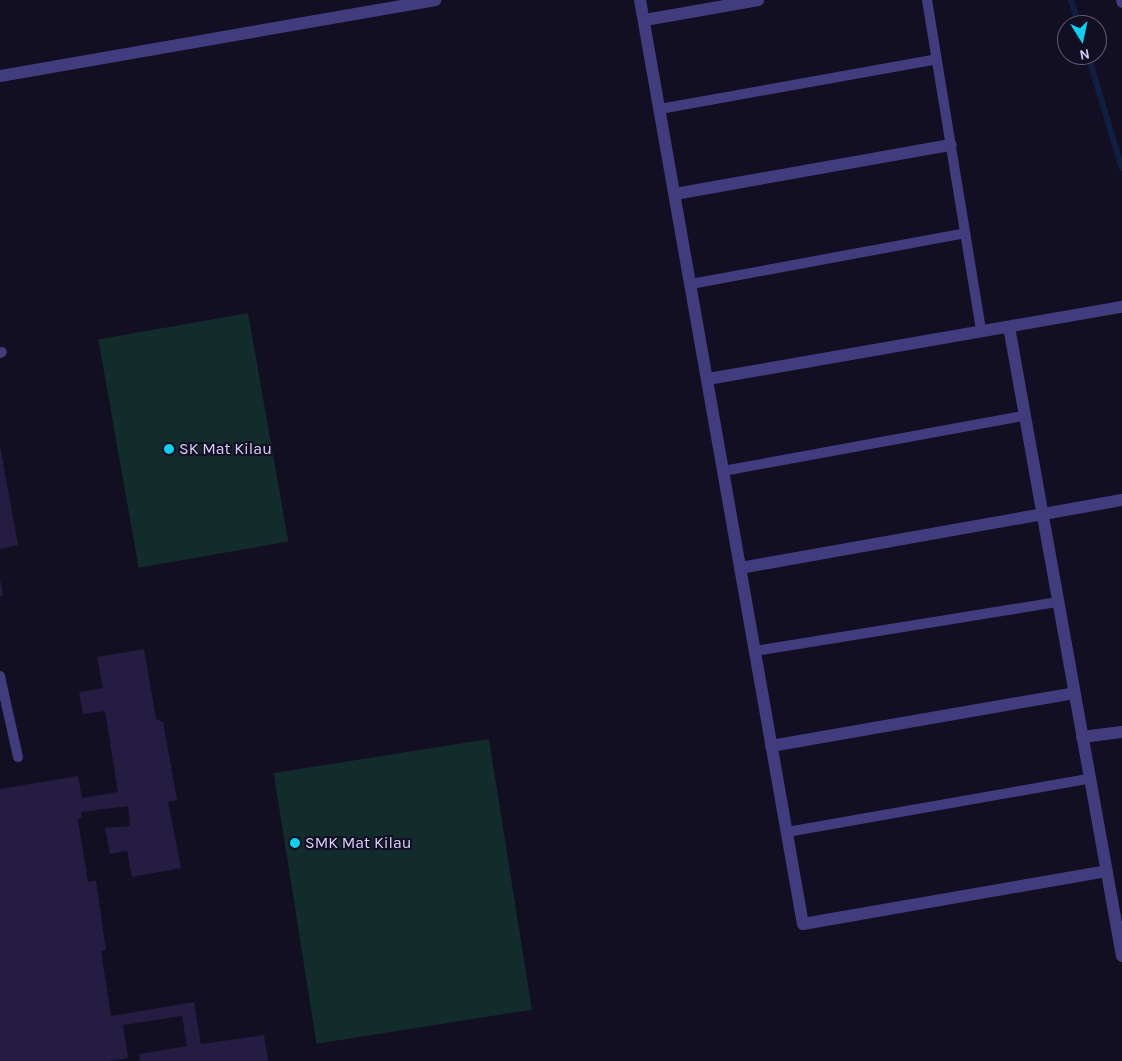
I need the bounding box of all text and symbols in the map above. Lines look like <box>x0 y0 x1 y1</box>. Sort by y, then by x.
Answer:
north arrow <box>1057 15 1107 65</box>
text: N <box>1078 45 1091 64</box>
place label: SK Mat Kilau <box>179 439 272 459</box>
marker: SK Mat Kilau <box>163 443 175 455</box>
place label: SMK Mat Kilau <box>305 833 411 853</box>
marker: SMK Mat Kilau <box>289 837 301 849</box>

